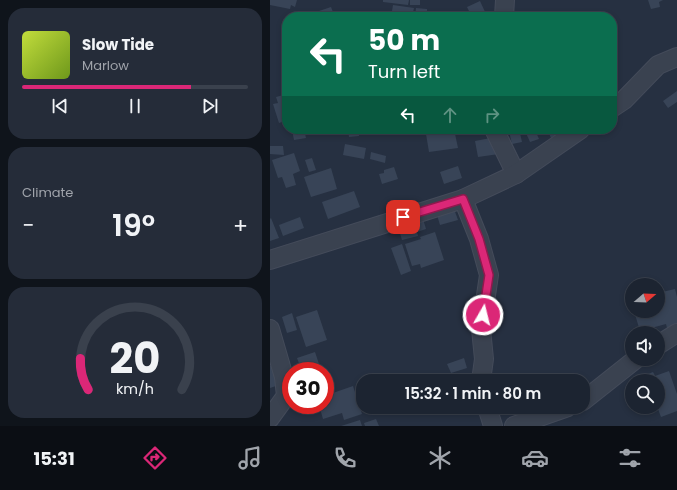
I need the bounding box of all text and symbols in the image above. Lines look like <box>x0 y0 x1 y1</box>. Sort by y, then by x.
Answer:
text: 50 m <box>368 21 440 60</box>
icon: left <box>302 28 354 80</box>
text: Slow Tide <box>82 34 154 55</box>
text: Marlow <box>82 56 129 75</box>
text: Turn left <box>368 59 440 84</box>
icon: previous <box>49 95 71 117</box>
icon: pause <box>124 95 146 117</box>
icon: next <box>199 95 221 117</box>
icon: left <box>397 104 419 126</box>
icon: ahead <box>439 104 461 126</box>
icon: right <box>481 104 503 126</box>
text: Climate <box>22 183 73 202</box>
pin <box>386 200 420 234</box>
text: 19° <box>112 204 155 247</box>
icon: arrive <box>392 206 414 228</box>
text: − <box>22 210 34 241</box>
text: + <box>233 210 248 241</box>
north arrow <box>625 278 665 318</box>
map controls <box>625 278 665 414</box>
position arrow <box>462 294 504 336</box>
button: sound <box>625 326 665 366</box>
text: 20 <box>110 329 160 388</box>
speed limit sign: 30 <box>282 362 334 414</box>
button: search <box>625 374 665 414</box>
text: km/h <box>116 379 154 399</box>
text: 15:32 · 1 min · 80 m <box>405 383 541 404</box>
icon: directions <box>141 444 169 472</box>
icon: music <box>236 444 264 472</box>
icon: phone <box>331 444 359 472</box>
icon: climate <box>426 444 454 472</box>
icon: car <box>521 444 549 472</box>
icon: filters <box>616 444 644 472</box>
text: 15:31 <box>33 446 75 471</box>

